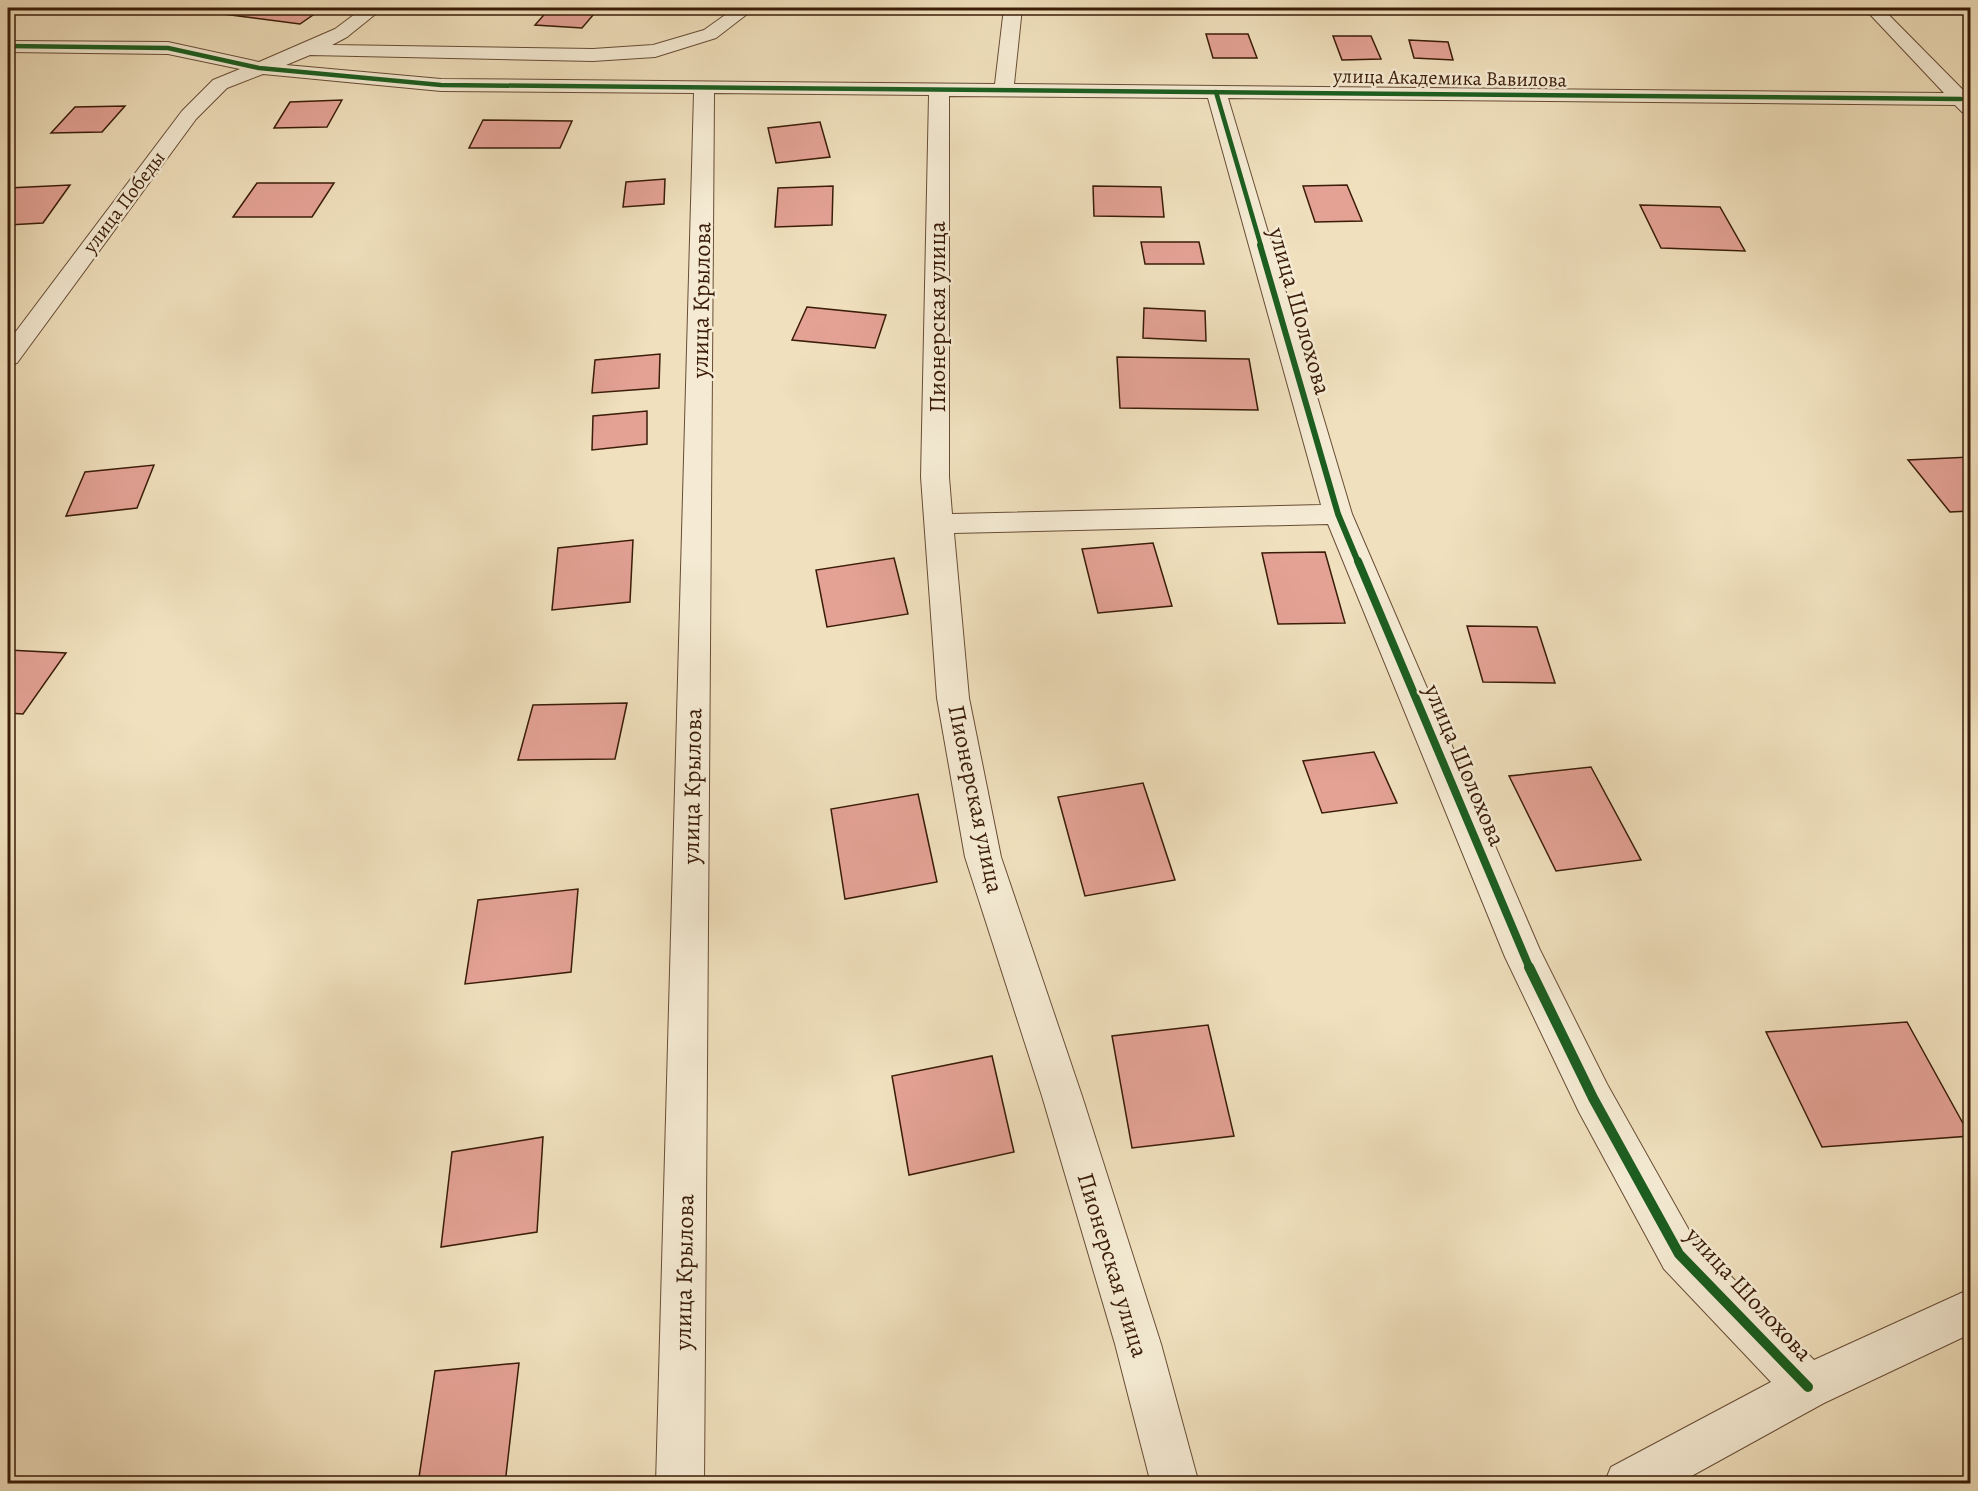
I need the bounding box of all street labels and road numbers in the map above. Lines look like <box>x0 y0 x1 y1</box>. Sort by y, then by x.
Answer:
street label: улица Академика Вавилова <box>1332 62 1568 94</box>
street label: улица Победы <box>76 145 171 260</box>
street label: Пионерская улица <box>921 221 953 413</box>
street label: улица Крылова <box>684 222 718 379</box>
street label: улица Шолохова <box>1261 223 1339 398</box>
street label: улица Шолохова <box>1416 678 1513 851</box>
street label: Пионерская улица <box>940 702 1012 896</box>
street label: улица Крылова <box>675 708 709 865</box>
street label: Пионерская улица <box>1070 1169 1156 1361</box>
street label: улица Крылова <box>667 1194 701 1351</box>
street label: улица Шолохова <box>1678 1219 1820 1368</box>

